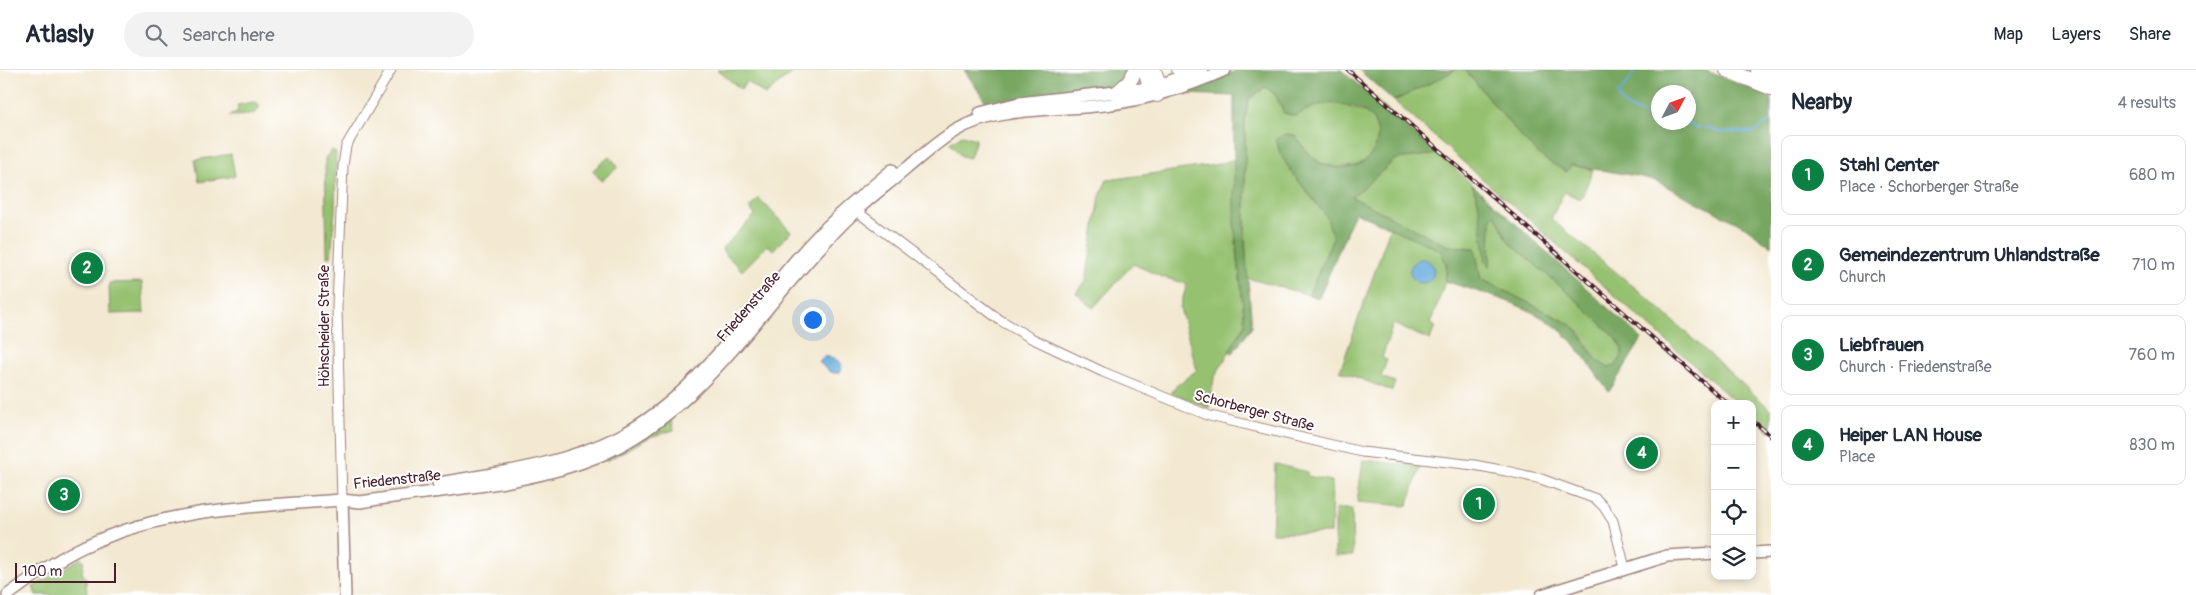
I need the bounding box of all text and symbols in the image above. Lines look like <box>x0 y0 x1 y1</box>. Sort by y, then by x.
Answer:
search box <box>124 12 474 57</box>
text: Atlasly <box>25 20 94 49</box>
icon: search <box>142 21 170 49</box>
text: Search here <box>182 23 275 47</box>
text: Map <box>1994 23 2023 46</box>
text: Layers <box>2051 23 2101 46</box>
text: Share <box>2129 23 2171 46</box>
north arrow <box>1651 85 1696 130</box>
text: Nearby <box>1791 89 1852 116</box>
text: 4 results <box>2118 93 2176 113</box>
text: Stahl Center <box>1839 153 1939 177</box>
text: 1 <box>1805 165 1811 185</box>
text: 680 m <box>2129 165 2175 185</box>
text: Place · Schorberger Straße <box>1839 177 2019 197</box>
text: Gemeindezentrum Uhlandstraße <box>1839 243 2100 267</box>
pin: 2 <box>71 249 103 287</box>
text: 2 <box>1804 255 1812 275</box>
text: 710 m <box>2132 255 2175 275</box>
street label: Höhscheider Straße <box>315 264 334 387</box>
street label: Friedenstraße <box>713 267 785 346</box>
text: Church <box>1839 267 1886 287</box>
your location <box>800 307 826 333</box>
text: Liebfrauen <box>1839 333 1924 357</box>
text: 3 <box>1804 345 1812 365</box>
text: 760 m <box>2129 345 2175 365</box>
text: Church · Friedenstraße <box>1839 357 1992 377</box>
street label: Schorberger Straße <box>1192 386 1317 436</box>
map controls <box>1711 400 1756 580</box>
button: + <box>1711 400 1756 445</box>
text: Heiper LAN House <box>1839 423 1982 447</box>
pin: 4 <box>1626 434 1658 472</box>
text: 4 <box>1803 435 1813 455</box>
text: 830 m <box>2129 435 2175 455</box>
button: − <box>1711 445 1756 490</box>
text: Place <box>1839 447 1875 467</box>
street label: Friedenstraße <box>352 466 442 494</box>
pin: 3 <box>48 476 80 514</box>
pin: 1 <box>1463 485 1495 523</box>
button: locate <box>1711 490 1756 535</box>
button: layers <box>1711 535 1756 580</box>
scale bar <box>15 560 116 583</box>
text: 100 m <box>22 563 62 580</box>

